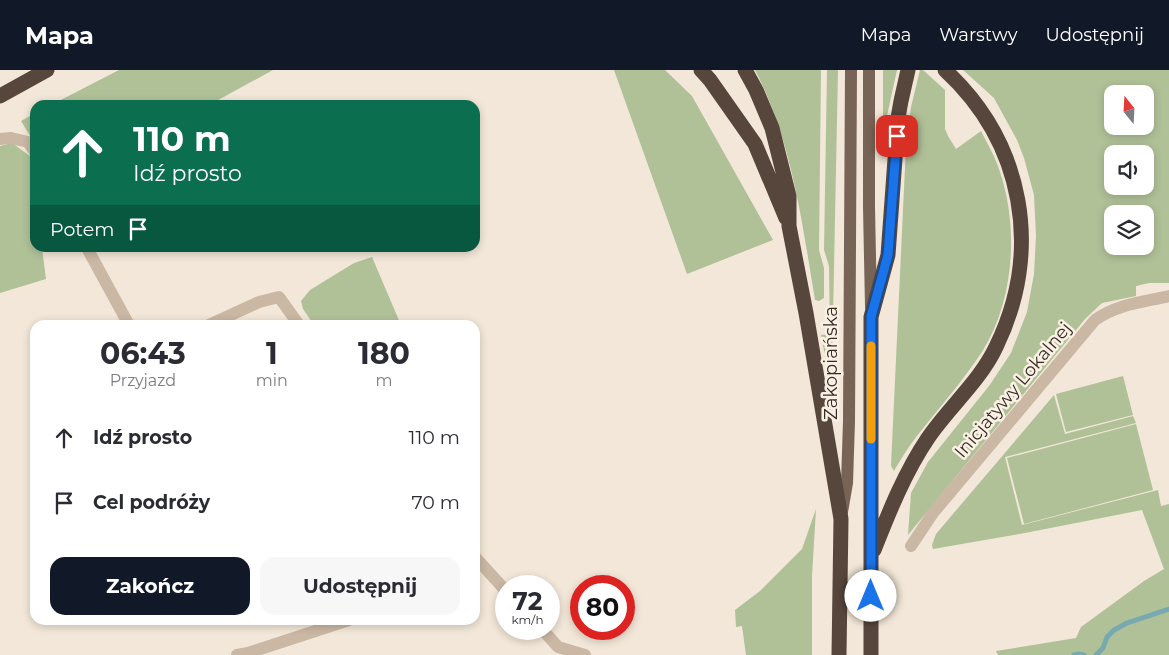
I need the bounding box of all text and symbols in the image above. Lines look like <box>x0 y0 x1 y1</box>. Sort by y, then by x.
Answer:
text: Mapa <box>25 21 94 50</box>
text: Mapa <box>861 24 911 46</box>
text: Warstwy <box>939 24 1017 46</box>
text: Udostępnij <box>1045 24 1144 46</box>
north arrow <box>1104 85 1154 135</box>
map controls <box>1104 85 1154 255</box>
pin <box>876 115 918 157</box>
text: 110 m <box>133 117 231 160</box>
icon: ahead <box>50 120 115 185</box>
icon: arrive <box>883 122 911 150</box>
button: sound <box>1104 145 1154 195</box>
text: Idź prosto <box>133 160 242 187</box>
button: layers <box>1104 205 1154 255</box>
icon: arrive <box>124 215 152 243</box>
text: Potem <box>50 218 114 241</box>
street label: Zakopiańska <box>820 306 842 420</box>
street label: Inicjatywy Lokalnej <box>950 318 1076 462</box>
text: 06:43 <box>100 335 186 372</box>
text: 1 <box>266 335 278 372</box>
text: 180 <box>358 335 410 372</box>
text: Przyjazd <box>110 371 176 390</box>
text: min <box>256 371 288 390</box>
text: m <box>375 371 392 390</box>
icon: ahead <box>50 424 78 452</box>
text: Idź prosto <box>93 426 192 449</box>
text: 110 m <box>409 426 460 449</box>
icon: arrive <box>50 489 78 517</box>
text: Cel podróży <box>93 491 210 514</box>
text: 70 m <box>411 491 460 514</box>
button: Zakończ <box>50 557 250 615</box>
button: Udostępnij <box>260 557 460 615</box>
position arrow <box>844 569 896 621</box>
speed limit sign: 80 <box>570 575 635 640</box>
text: 72 <box>512 586 543 616</box>
text: km/h <box>511 612 544 627</box>

